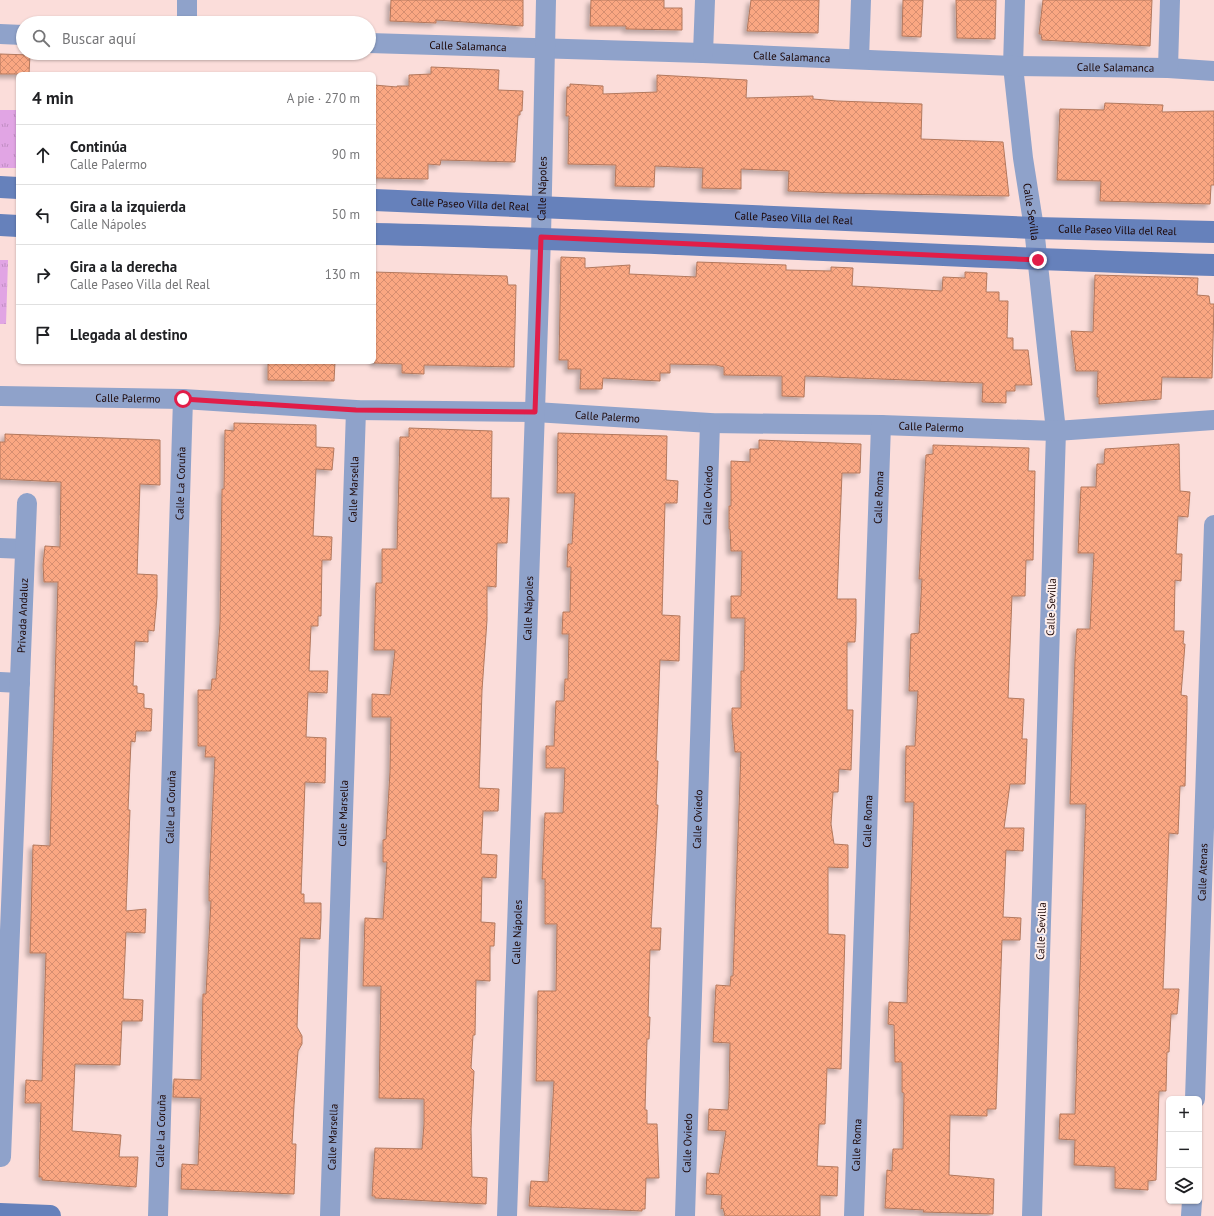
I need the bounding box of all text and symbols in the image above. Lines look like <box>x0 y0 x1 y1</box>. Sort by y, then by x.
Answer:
search box <box>16 16 376 60</box>
icon: search <box>30 27 52 49</box>
text: Buscar aquí <box>62 29 136 48</box>
street label: Calle Salamanca <box>429 38 507 54</box>
street label: Calle Salamanca <box>753 48 831 65</box>
street label: Calle Salamanca <box>1077 60 1154 75</box>
text: 4 min <box>32 87 73 109</box>
text: A pie · 270 m <box>287 90 360 107</box>
text: Continúa <box>70 137 127 156</box>
icon: ahead <box>32 144 54 166</box>
text: 90 m <box>332 146 360 163</box>
text: Calle Palermo <box>70 156 147 173</box>
street label: Calle Nápoles <box>534 156 550 221</box>
street label: Calle Sevilla <box>1020 182 1042 241</box>
street label: Calle Paseo Villa del Real <box>410 195 530 214</box>
text: Gira a la izquierda <box>70 197 186 216</box>
icon: left <box>32 204 54 226</box>
text: 50 m <box>332 206 360 223</box>
street label: Calle Paseo Villa del Real <box>734 208 854 227</box>
text: Calle Nápoles <box>70 216 146 233</box>
street label: Calle Paseo Villa del Real <box>1058 222 1178 238</box>
route end <box>1029 251 1047 269</box>
text: Gira a la derecha <box>70 257 177 276</box>
icon: right <box>32 264 54 286</box>
text: 130 m <box>325 266 360 283</box>
text: Calle Paseo Villa del Real <box>70 276 210 293</box>
icon: arrive <box>32 324 54 346</box>
text: Llegada al destino <box>70 325 188 344</box>
route start <box>174 390 192 408</box>
street label: Calle Palermo <box>95 391 161 406</box>
street label: Calle Palermo <box>575 408 641 426</box>
street label: Calle Palermo <box>898 419 964 435</box>
street label: Calle La Coruña <box>172 446 189 520</box>
street label: Calle Marsella <box>345 456 362 523</box>
street label: Calle Oviedo <box>700 465 716 525</box>
street label: Calle Roma <box>871 471 886 524</box>
street label: Calle Nápoles <box>520 575 536 641</box>
street label: Privada Andaluz <box>14 578 31 653</box>
street label: Calle Sevilla <box>1043 578 1059 636</box>
street label: Calle La Coruña <box>162 770 179 844</box>
street label: Calle Marsella <box>335 780 351 847</box>
street label: Calle Oviedo <box>690 789 705 849</box>
street label: Calle Roma <box>860 795 875 848</box>
street label: Calle Atenas <box>1195 843 1210 901</box>
street label: Calle Nápoles <box>509 899 525 965</box>
street label: Calle Sevilla <box>1033 902 1049 960</box>
street label: Calle La Coruña <box>152 1094 169 1168</box>
map controls <box>1166 1096 1202 1204</box>
button: + <box>1166 1096 1202 1132</box>
street label: Calle Marsella <box>324 1104 341 1171</box>
street label: Calle Oviedo <box>679 1113 695 1173</box>
street label: Calle Roma <box>849 1118 864 1172</box>
button: − <box>1166 1132 1202 1168</box>
button: layers <box>1166 1168 1202 1204</box>

